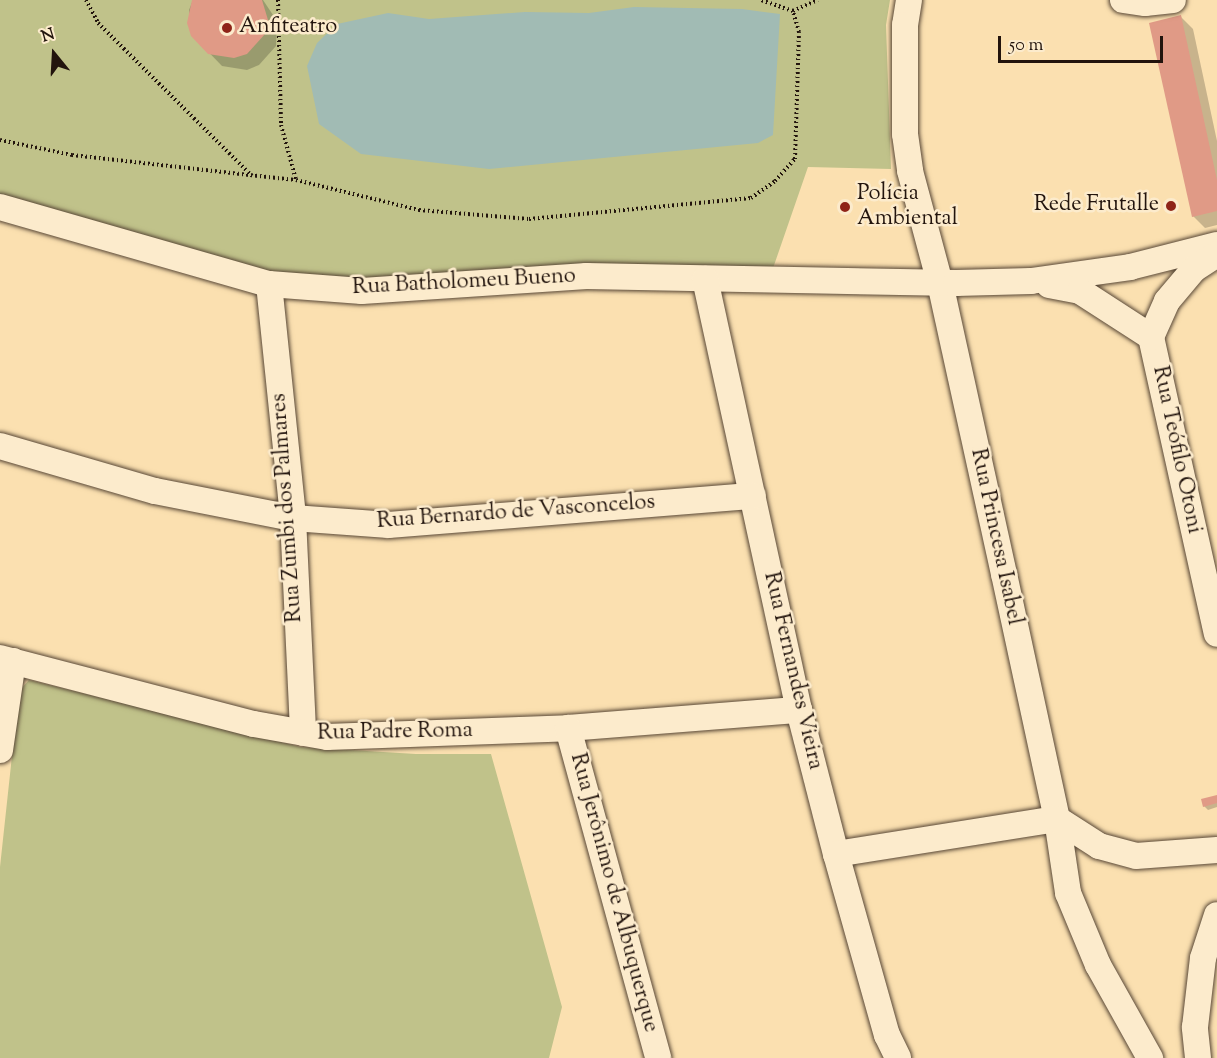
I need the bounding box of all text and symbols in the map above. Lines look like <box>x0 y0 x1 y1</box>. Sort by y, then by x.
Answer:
place label: Anfiteatro <box>239 15 337 41</box>
marker: Anfiteatro <box>220 21 234 35</box>
text: N <box>39 23 58 49</box>
north arrow <box>24 24 84 84</box>
scale bar <box>1001 24 1166 62</box>
text: 50 m <box>1009 33 1043 59</box>
place label: Polícia Ambiental <box>857 181 958 232</box>
place label: Rede Frutalle <box>1034 193 1159 219</box>
marker: Rede Frutalle <box>1164 199 1178 213</box>
marker: Polícia Ambiental <box>838 200 852 214</box>
street label: Rua Batholomeu Bueno <box>352 264 576 302</box>
street label: Rua Teófilo Otoni <box>1145 364 1207 536</box>
street label: Rua Zumbi dos Palmares <box>267 392 309 624</box>
street label: Rua Princesa Isabel <box>963 446 1027 628</box>
street label: Rua Bernardo de Vasconcelos <box>376 490 656 536</box>
street label: Rua Fernandes Vieira <box>756 570 828 772</box>
street label: Rua Padre Roma <box>317 718 473 748</box>
street label: Rua Jerônimo de Albuquerque <box>563 751 663 1035</box>

